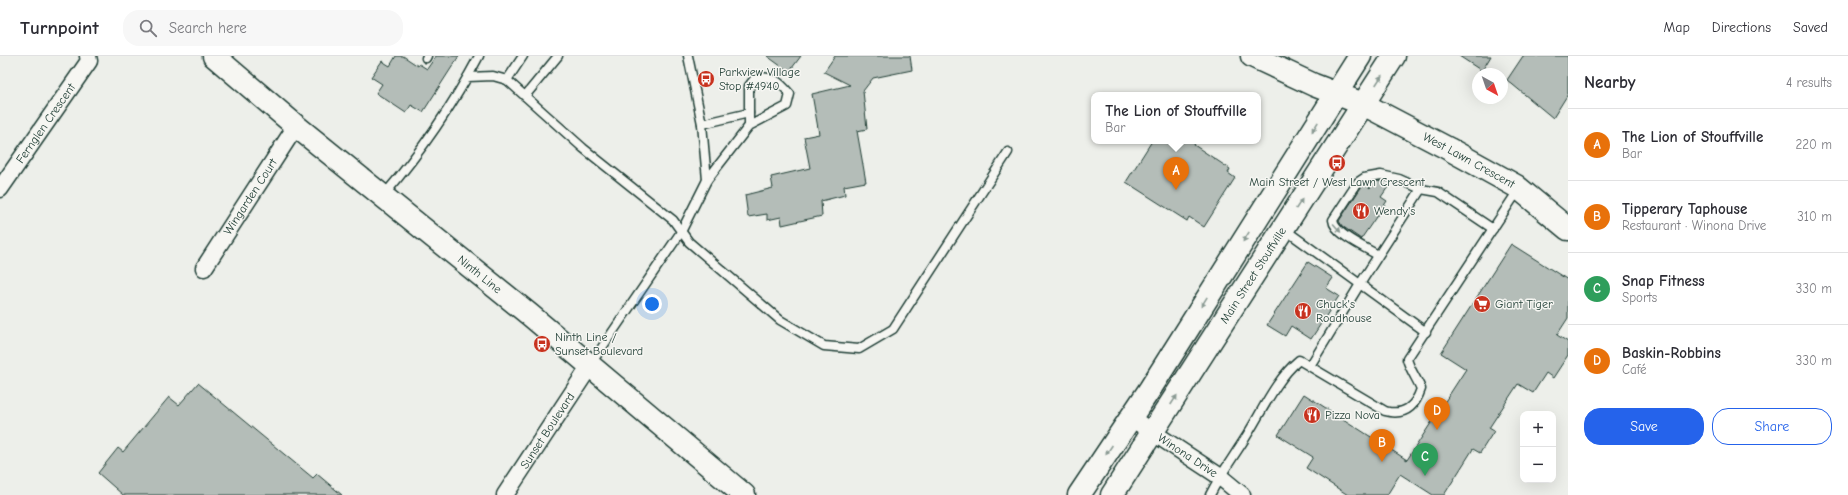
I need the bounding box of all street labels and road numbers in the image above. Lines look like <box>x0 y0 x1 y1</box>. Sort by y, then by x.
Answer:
street label: Fernglen Crescent <box>13 80 79 166</box>
street label: West Lawn Crescent <box>1421 130 1518 191</box>
street label: Wingarden Court <box>220 156 280 237</box>
street label: Main Street Stouffville <box>1217 225 1289 326</box>
street label: Ninth Line <box>455 252 505 296</box>
street label: Sunset Boulevard <box>517 390 577 471</box>
street label: Winona Drive <box>1155 431 1220 480</box>

